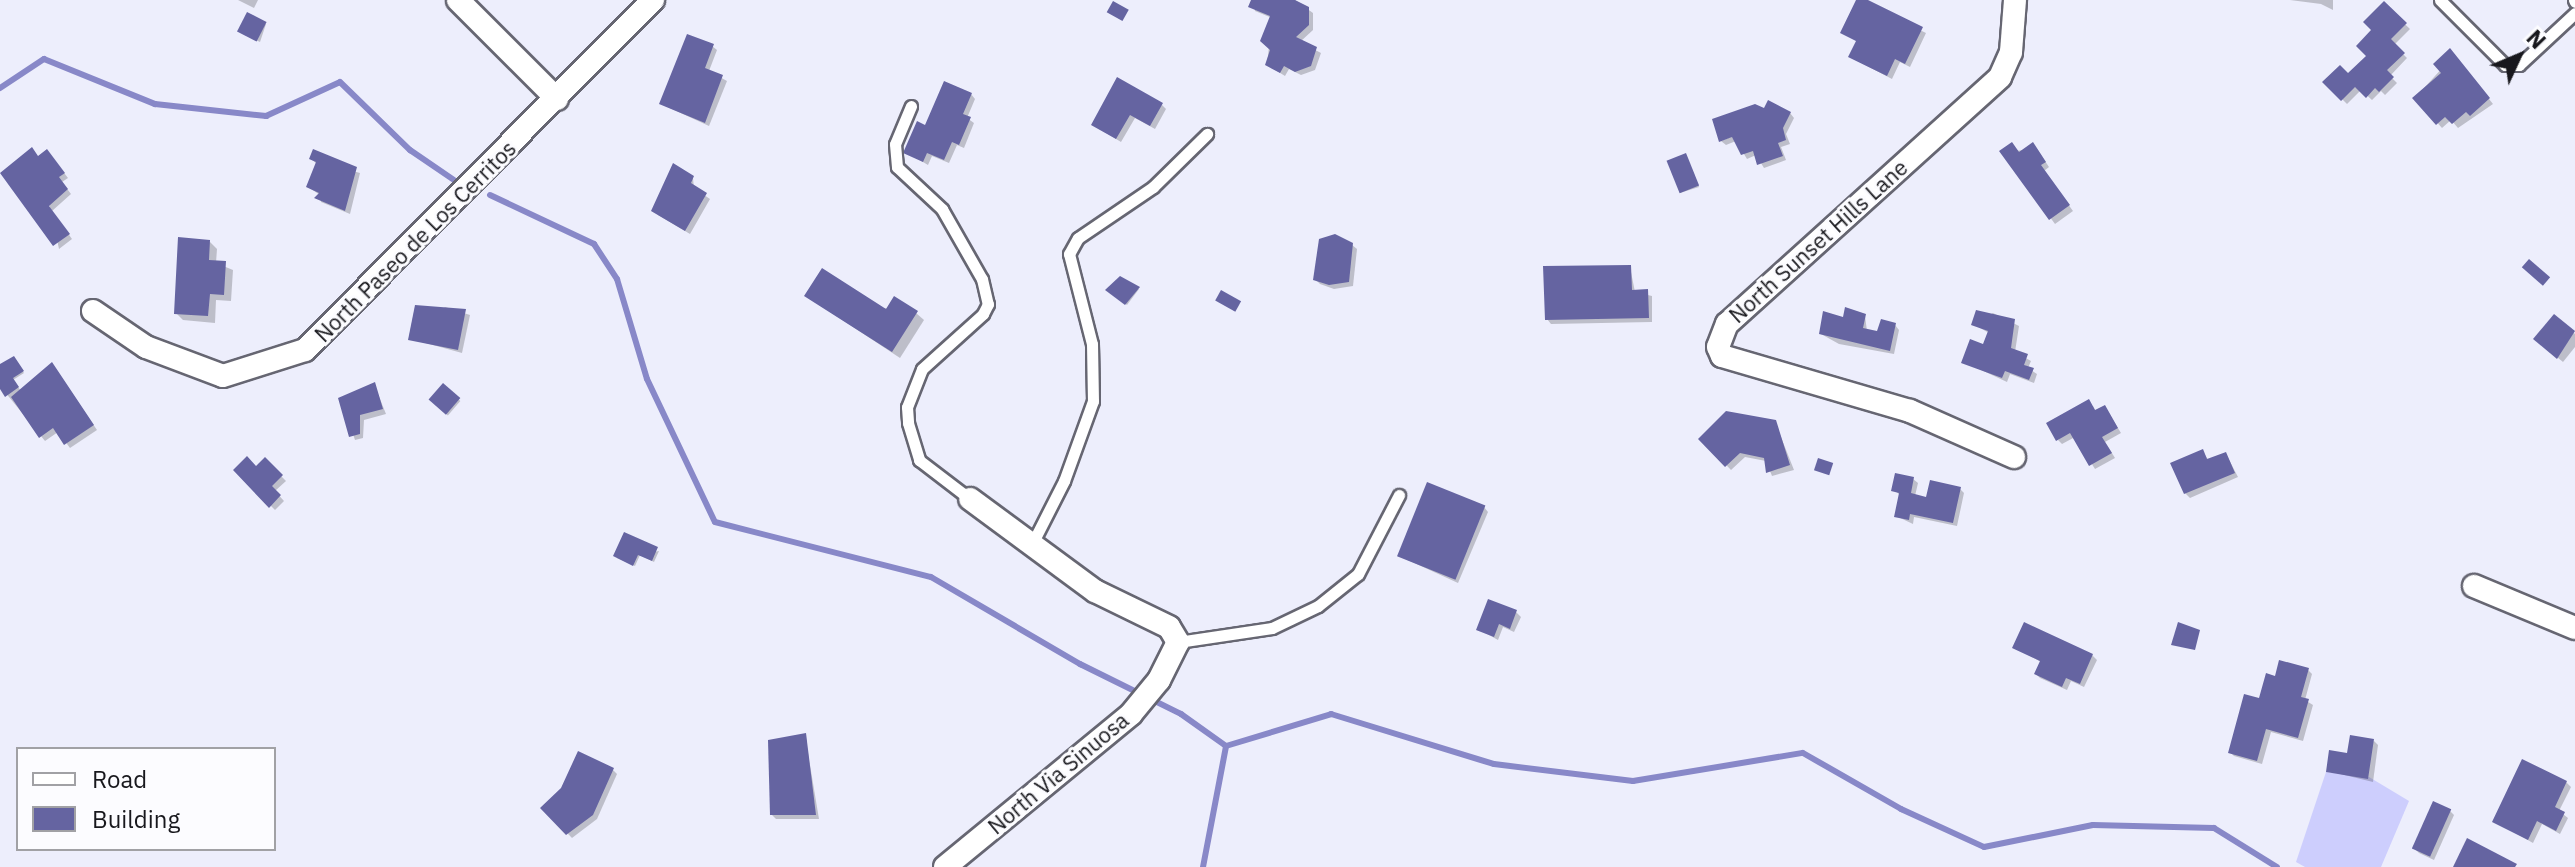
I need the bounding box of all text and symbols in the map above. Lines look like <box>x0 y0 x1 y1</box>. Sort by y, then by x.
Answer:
north arrow <box>2479 16 2559 96</box>
text: N <box>2521 23 2553 55</box>
street label: North Paseo de Los Cerritos <box>309 135 521 347</box>
street label: North Sunset Hills Lane <box>1723 154 1913 328</box>
street label: North Via Sinuosa <box>982 707 1134 839</box>
legend <box>16 747 276 851</box>
text: Road <box>92 763 147 795</box>
text: Building <box>92 803 180 835</box>

